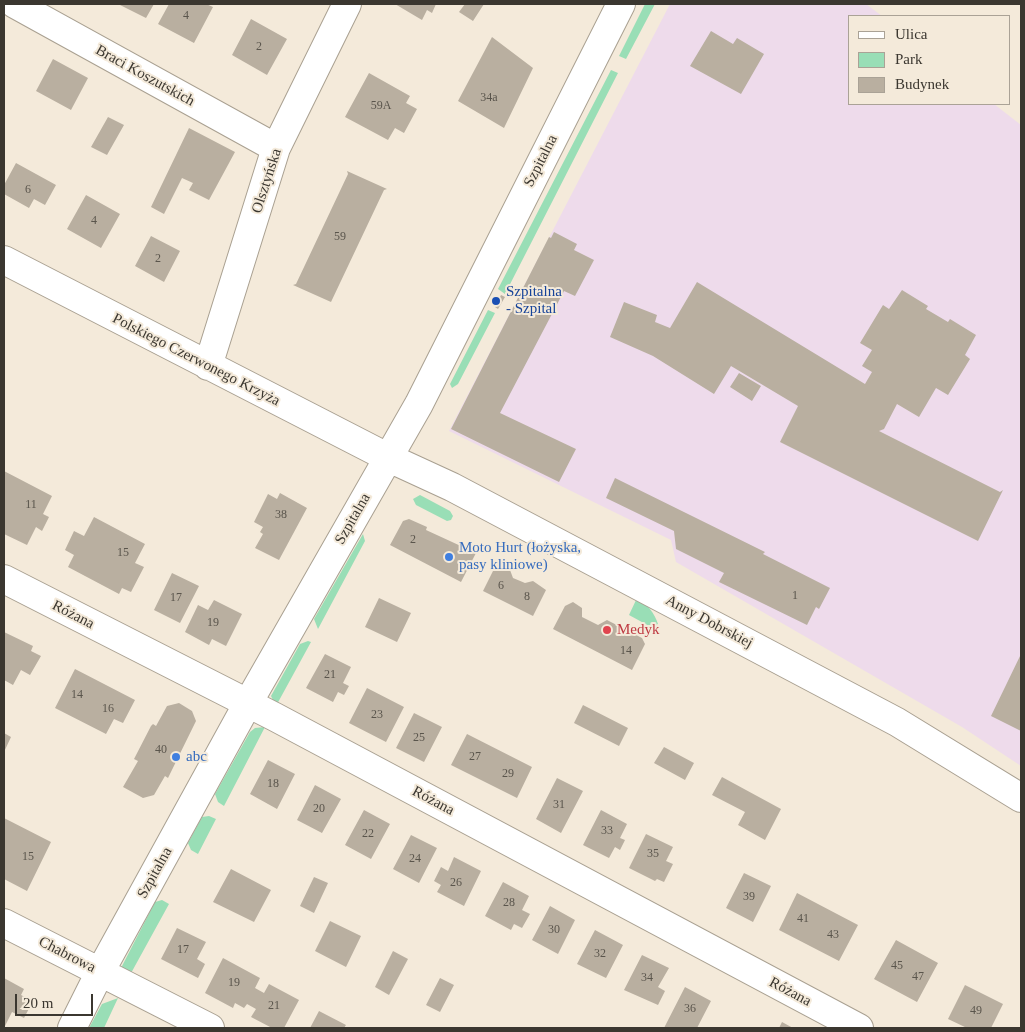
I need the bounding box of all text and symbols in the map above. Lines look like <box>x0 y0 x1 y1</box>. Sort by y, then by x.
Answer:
house number: 4 <box>183 9 189 23</box>
legend <box>848 15 1010 105</box>
text: Ulica <box>895 26 927 42</box>
house number: 2 <box>256 40 262 54</box>
street label: Braci Koszutskich <box>92 41 198 111</box>
text: Park <box>895 51 923 67</box>
text: Budynek <box>895 76 949 92</box>
house number: 34a <box>480 91 498 105</box>
house number: 59A <box>371 99 391 113</box>
street label: Szpitalna <box>520 132 562 190</box>
street label: Olsztyńska <box>248 147 286 215</box>
house number: 6 <box>25 183 31 197</box>
house number: 4 <box>91 214 97 228</box>
house number: 59 <box>334 230 346 244</box>
house number: 2 <box>155 252 161 266</box>
place label: Szpitalna - Szpital <box>506 283 562 318</box>
marker: Szpitalna - Szpital <box>490 295 502 307</box>
street label: Polskiego Czerwonego Krzyża <box>109 310 283 410</box>
street label: Szpitalna <box>331 490 375 548</box>
house number: 11 <box>25 498 37 512</box>
house number: 38 <box>275 508 287 522</box>
house number: 2 <box>410 533 416 547</box>
place label: Moto Hurt (łożyska, pasy kliniowe) <box>459 539 581 574</box>
house number: 15 <box>117 546 129 560</box>
marker: Moto Hurt (łożyska, pasy kliniowe) <box>443 551 455 563</box>
house number: 6 <box>498 579 504 593</box>
house number: 1 <box>792 589 798 603</box>
house number: 8 <box>524 590 530 604</box>
house number: 17 <box>170 591 182 605</box>
street label: Anny Dobrskiej <box>662 591 756 653</box>
street label: Różana <box>49 597 97 633</box>
house number: 19 <box>207 616 219 630</box>
place label: Medyk <box>617 621 659 639</box>
marker: Medyk <box>601 624 613 636</box>
house number: 14 <box>620 644 632 658</box>
house number: 21 <box>324 668 336 682</box>
house number: 14 <box>71 688 83 702</box>
house number: 16 <box>102 702 114 716</box>
house number: 23 <box>371 708 383 722</box>
house number: 25 <box>413 731 425 745</box>
house number: 40 <box>155 743 167 757</box>
place label: abc <box>186 748 207 766</box>
house number: 27 <box>469 750 481 764</box>
marker: abc <box>170 751 182 763</box>
house number: 29 <box>502 767 514 781</box>
house number: 18 <box>267 777 279 791</box>
street label: Różana <box>409 782 457 820</box>
house number: 31 <box>553 798 565 812</box>
house number: 20 <box>313 802 325 816</box>
house number: 33 <box>601 824 613 838</box>
house number: 22 <box>362 827 374 841</box>
street label: Szpitalna <box>134 844 176 902</box>
house number: 35 <box>647 847 659 861</box>
house number: 15 <box>22 850 34 864</box>
house number: 24 <box>409 852 421 866</box>
house number: 26 <box>450 876 462 890</box>
house number: 39 <box>743 890 755 904</box>
house number: 28 <box>503 896 515 910</box>
house number: 41 <box>797 912 809 926</box>
house number: 30 <box>548 923 560 937</box>
house number: 43 <box>827 928 839 942</box>
street label: Chabrowa <box>35 933 99 977</box>
house number: 17 <box>177 943 189 957</box>
house number: 32 <box>594 947 606 961</box>
house number: 45 <box>891 959 903 973</box>
house number: 47 <box>912 970 924 984</box>
house number: 34 <box>641 971 653 985</box>
street label: Różana <box>766 973 814 1011</box>
house number: 19 <box>228 976 240 990</box>
scale bar <box>18 984 95 1016</box>
text: 20 m <box>23 995 53 1011</box>
house number: 21 <box>268 999 280 1013</box>
house number: 36 <box>684 1002 696 1016</box>
house number: 49 <box>970 1004 982 1018</box>

